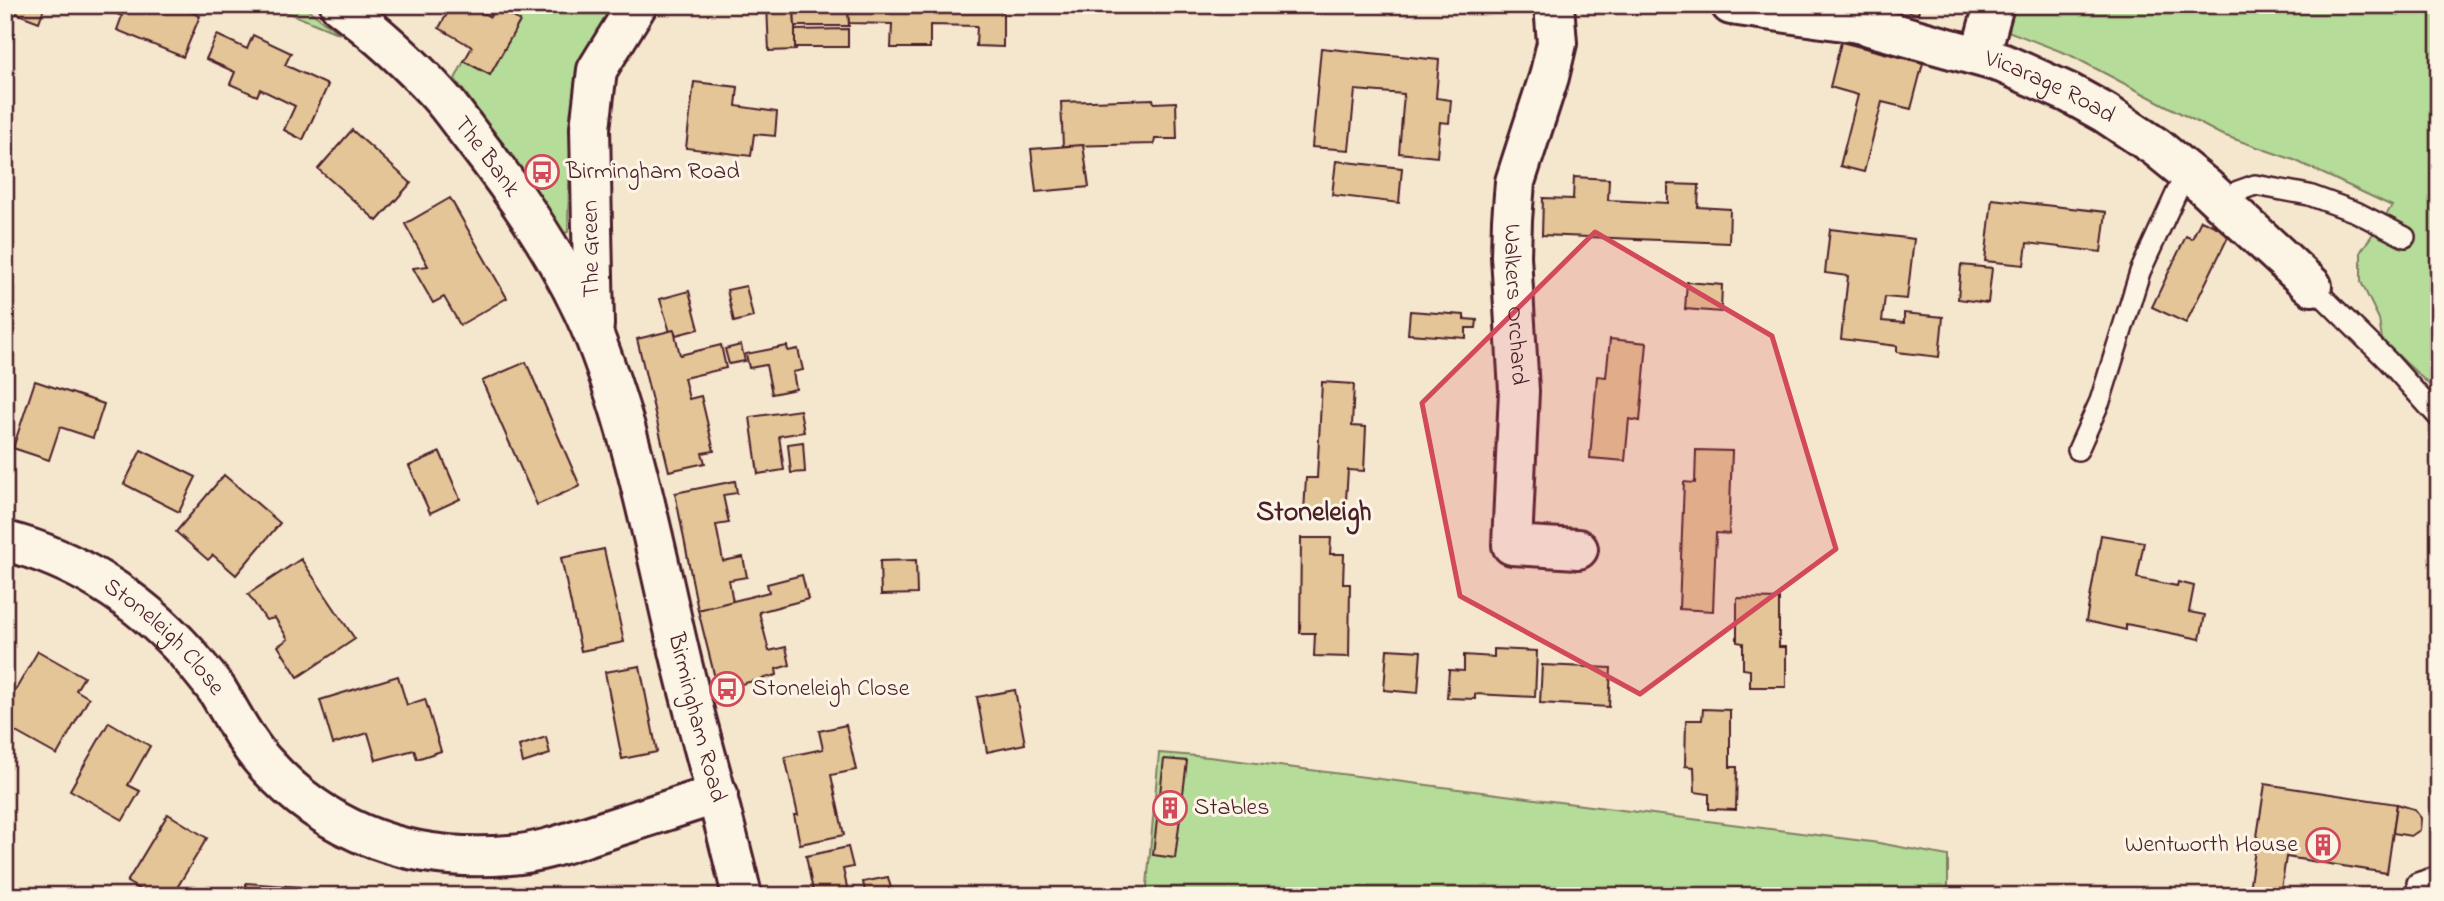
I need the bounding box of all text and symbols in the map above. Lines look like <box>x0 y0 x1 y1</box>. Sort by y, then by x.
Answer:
street label: Vicarage Road <box>1980 41 2123 133</box>
street label: The Bank <box>444 109 529 205</box>
bus stop icon: Birmingham Road <box>523 153 561 191</box>
place label: Birmingham Road <box>565 155 740 190</box>
street label: The Green <box>574 200 610 298</box>
street label: Walkers Orchard <box>1493 223 1536 387</box>
district label: Stoneleigh <box>1256 493 1372 535</box>
street label: Stoneleigh Close <box>96 570 233 704</box>
street label: Birmingham Road <box>658 629 735 807</box>
bus stop icon: Stoneleigh Close <box>708 670 746 708</box>
place label: Stoneleigh Close <box>752 672 910 707</box>
building icon: Stables <box>1151 789 1189 827</box>
place label: Stables <box>1194 791 1269 826</box>
building icon: Wentworth House <box>2304 826 2342 864</box>
place label: Wentworth House <box>2125 828 2298 863</box>

